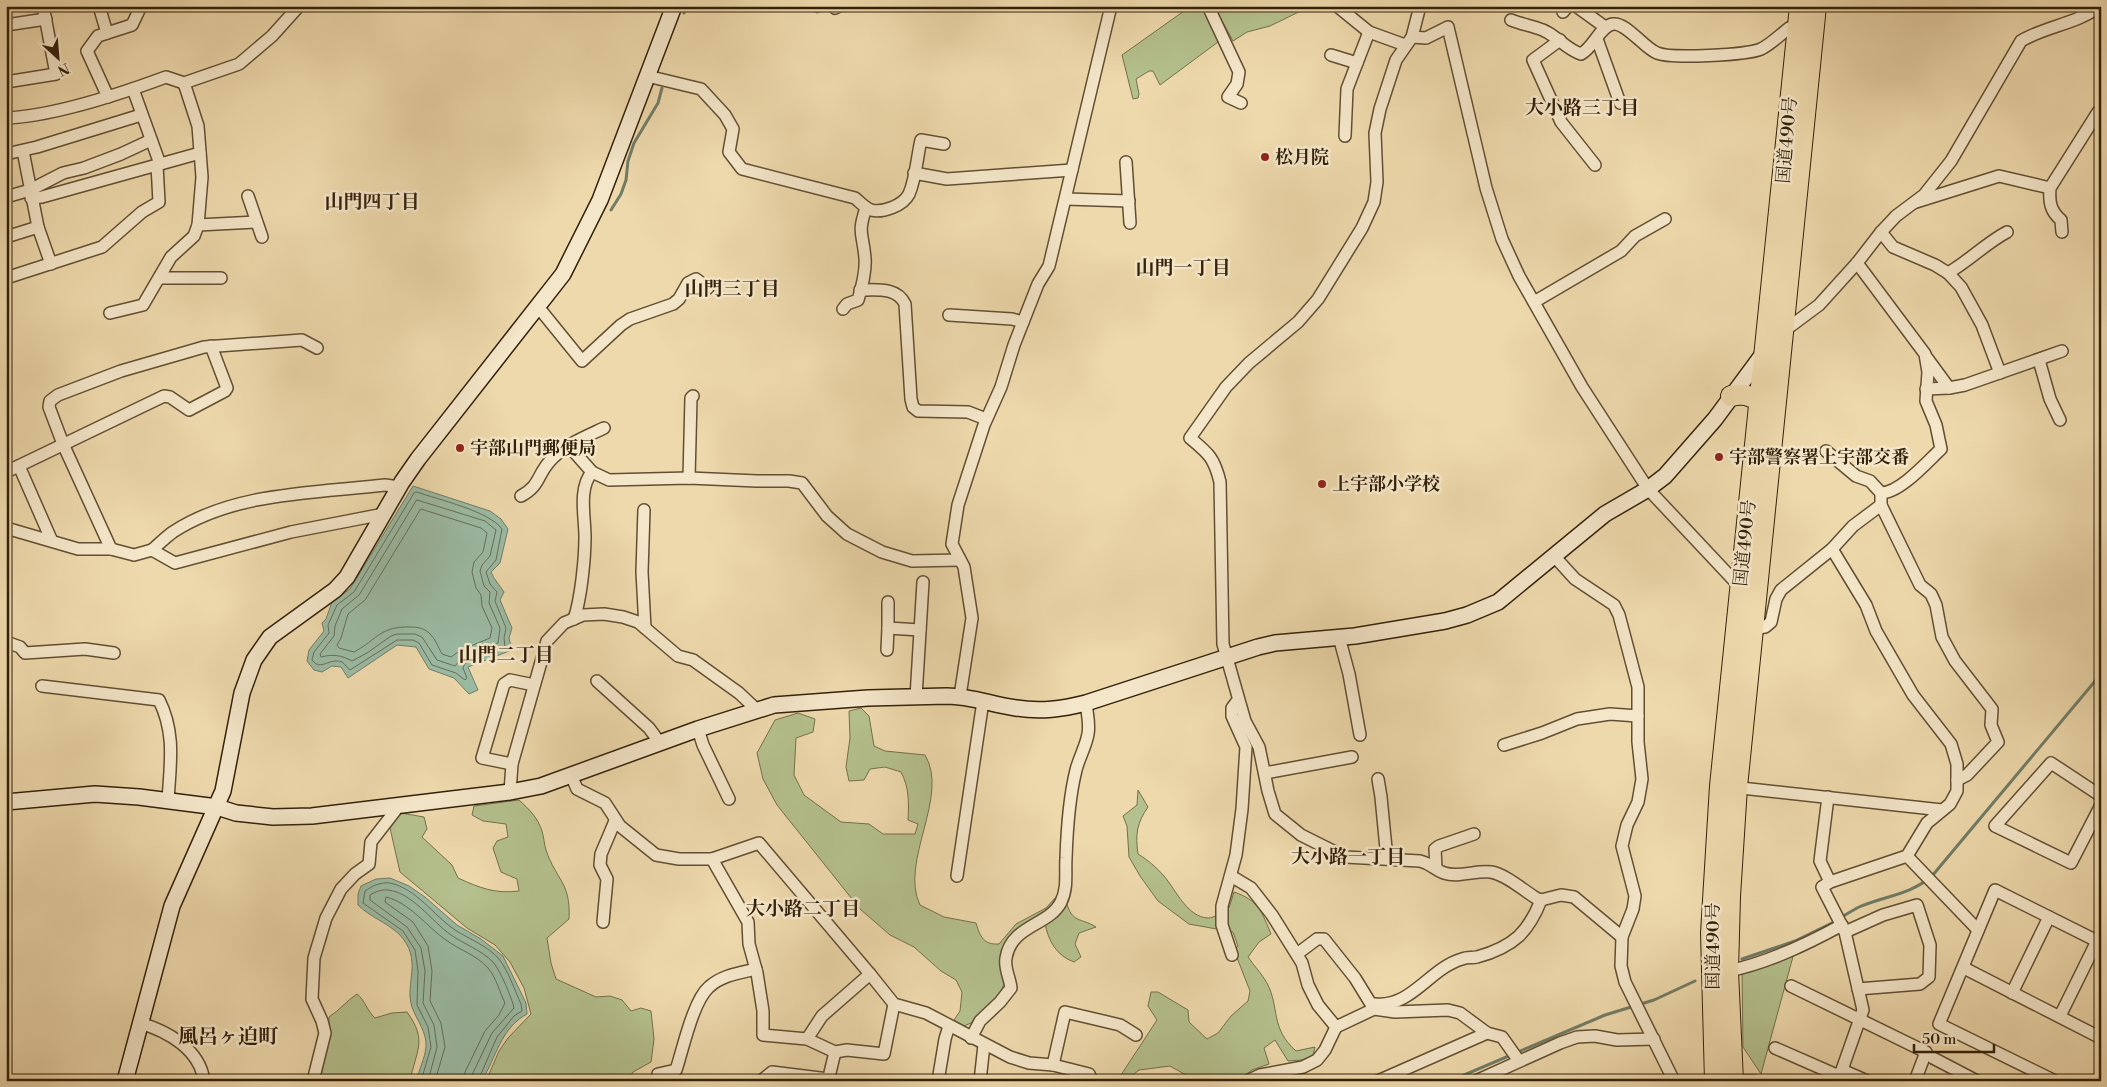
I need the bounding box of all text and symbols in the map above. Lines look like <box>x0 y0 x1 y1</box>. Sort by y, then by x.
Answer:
north arrow <box>32 32 82 82</box>
text: N <box>54 58 72 79</box>
street label: 国道490号 <box>1772 95 1802 185</box>
district label: 大小路三丁目 <box>1525 96 1639 120</box>
place label: 松月院 <box>1275 146 1329 169</box>
marker: 松月院 <box>1259 151 1271 163</box>
district label: 山門四丁目 <box>324 190 420 214</box>
district label: 山門一丁目 <box>1135 256 1231 280</box>
district label: 山門三丁目 <box>684 277 780 301</box>
place label: 宇部山門郵便局 <box>470 437 596 460</box>
marker: 宇部山門郵便局 <box>454 442 466 454</box>
place label: 宇部警察署上宇部交番 <box>1729 446 1909 469</box>
marker: 宇部警察署上宇部交番 <box>1713 451 1725 463</box>
place label: 上宇部小学校 <box>1332 473 1440 496</box>
marker: 上宇部小学校 <box>1316 478 1328 490</box>
street label: 国道490号 <box>1729 498 1761 588</box>
district label: 山門二丁目 <box>458 643 554 667</box>
district label: 大小路一丁目 <box>1291 845 1405 869</box>
district label: 大小路二丁目 <box>746 897 860 921</box>
street label: 国道490号 <box>1702 902 1725 990</box>
scale bar <box>1914 1022 1994 1054</box>
district label: 風呂ヶ迫町 <box>178 1025 279 1050</box>
text: 50 m <box>1922 1030 1956 1049</box>

